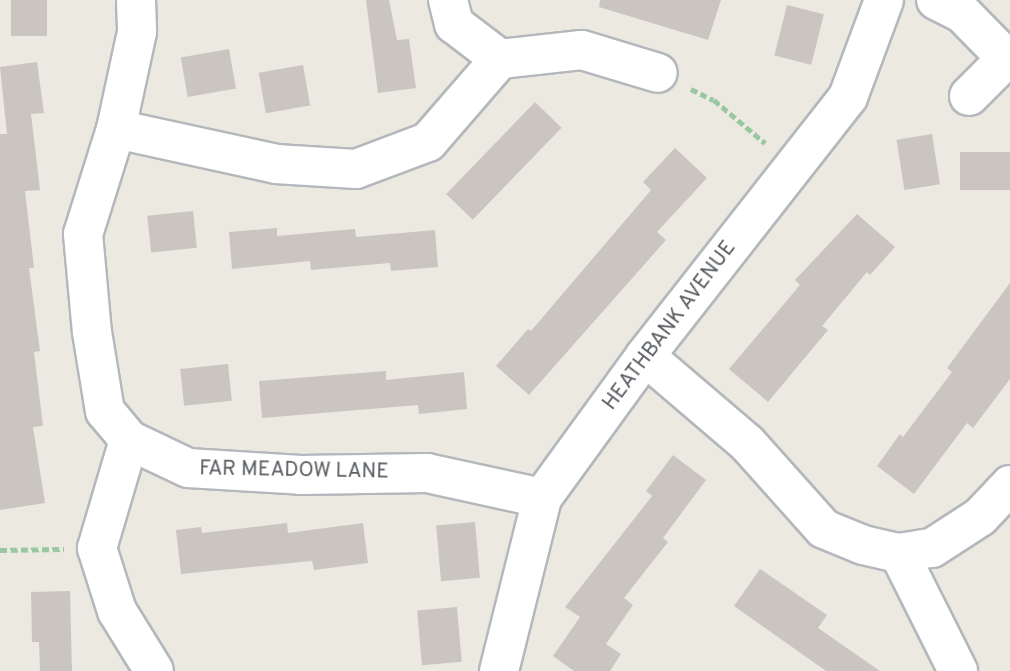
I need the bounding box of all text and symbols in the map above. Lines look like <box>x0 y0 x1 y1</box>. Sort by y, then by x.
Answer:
street label: HEATHBANK AVENUE <box>598 236 742 416</box>
street label: FAR MEADOW LANE <box>199 457 389 485</box>

